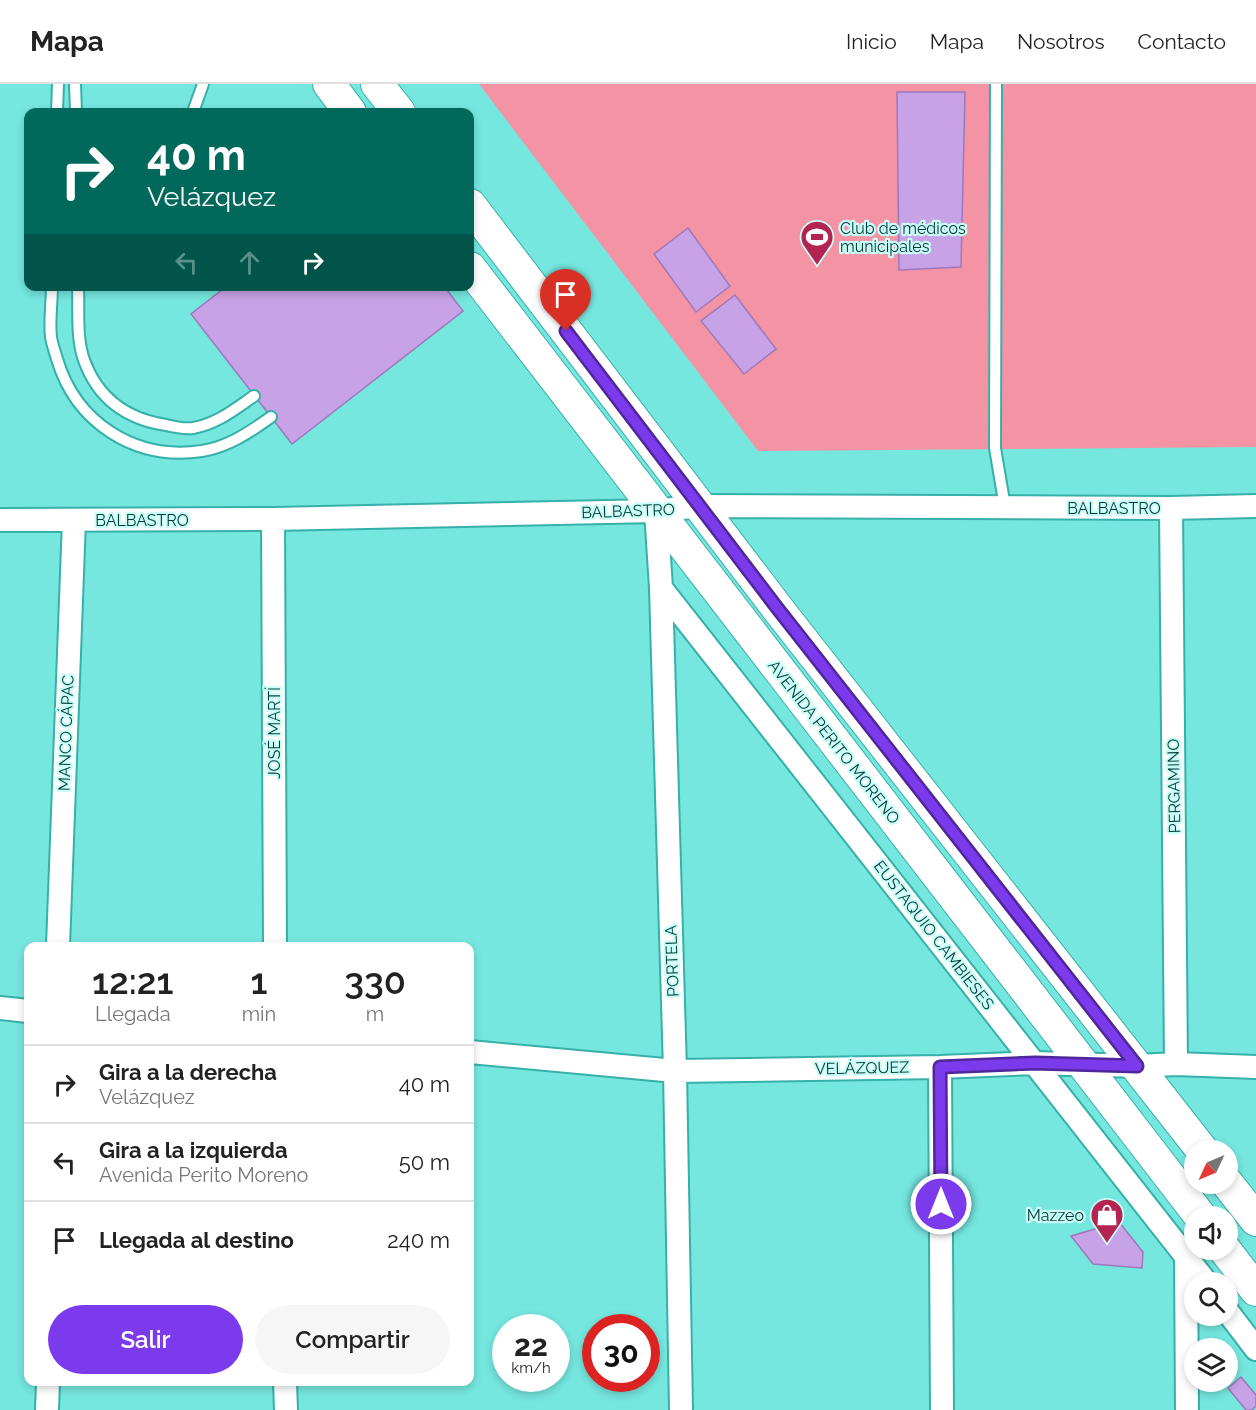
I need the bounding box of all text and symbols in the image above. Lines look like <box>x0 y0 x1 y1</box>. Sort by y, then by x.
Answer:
text: Mapa <box>30 25 104 58</box>
text: Inicio <box>846 29 897 54</box>
text: Mapa <box>930 29 984 54</box>
text: Nosotros <box>1017 29 1105 54</box>
text: Contacto <box>1138 29 1226 54</box>
text: 40 m <box>147 131 246 180</box>
icon: right <box>48 132 126 210</box>
text: Velázquez <box>147 181 276 212</box>
sports icon: Club de médicos municipales <box>799 219 835 266</box>
place label: Club de médicos municipales <box>840 219 966 256</box>
icon: left <box>170 246 203 279</box>
icon: ahead <box>233 246 266 279</box>
icon: right <box>296 246 329 279</box>
pin <box>540 269 591 331</box>
icon: arrive <box>549 278 582 311</box>
street label: BALBASTRO <box>1067 499 1161 518</box>
street label: BALBASTRO <box>581 500 675 522</box>
street label: BALBASTRO <box>95 511 189 530</box>
street label: AVENIDA PERITO MORENO <box>764 656 904 828</box>
street label: MANCO CÁPAC <box>53 674 78 791</box>
street label: JOSÉ MARTÍ <box>264 687 284 779</box>
street label: PERGAMINO <box>1164 738 1184 834</box>
street label: EUSTAQUIO CAMBIESES <box>870 857 998 1013</box>
street label: PORTELA <box>661 925 683 997</box>
text: 12:21 <box>92 960 174 1002</box>
text: 1 <box>250 960 267 1002</box>
text: 330 <box>344 960 406 1002</box>
text: Llegada <box>95 1002 171 1026</box>
text: min <box>242 1002 276 1026</box>
text: m <box>366 1002 384 1026</box>
street label: VELÁZQUEZ <box>815 1057 909 1078</box>
text: Gira a la derecha <box>99 1059 277 1085</box>
icon: right <box>48 1068 81 1101</box>
text: 40 m <box>399 1071 450 1097</box>
text: Velázquez <box>99 1085 195 1109</box>
text: Gira a la izquierda <box>99 1137 288 1163</box>
north arrow <box>1184 1140 1238 1194</box>
map controls <box>1184 1140 1238 1392</box>
icon: left <box>48 1146 81 1179</box>
text: 50 m <box>399 1149 450 1175</box>
text: Avenida Perito Moreno <box>99 1163 309 1187</box>
position arrow <box>909 1172 973 1236</box>
shop icon: Mazzeo <box>1089 1197 1125 1244</box>
place label: Mazzeo <box>1027 1206 1084 1225</box>
button: sound <box>1184 1206 1238 1260</box>
icon: arrive <box>48 1224 81 1257</box>
text: Llegada al destino <box>99 1227 294 1253</box>
text: 240 m <box>387 1227 450 1253</box>
button: search <box>1184 1272 1238 1326</box>
button: Salir <box>48 1305 243 1374</box>
button: Compartir <box>255 1305 450 1374</box>
speed limit sign: 30 <box>582 1314 660 1392</box>
text: 22 <box>514 1328 548 1363</box>
button: layers <box>1184 1338 1238 1392</box>
text: km/h <box>511 1359 551 1377</box>

